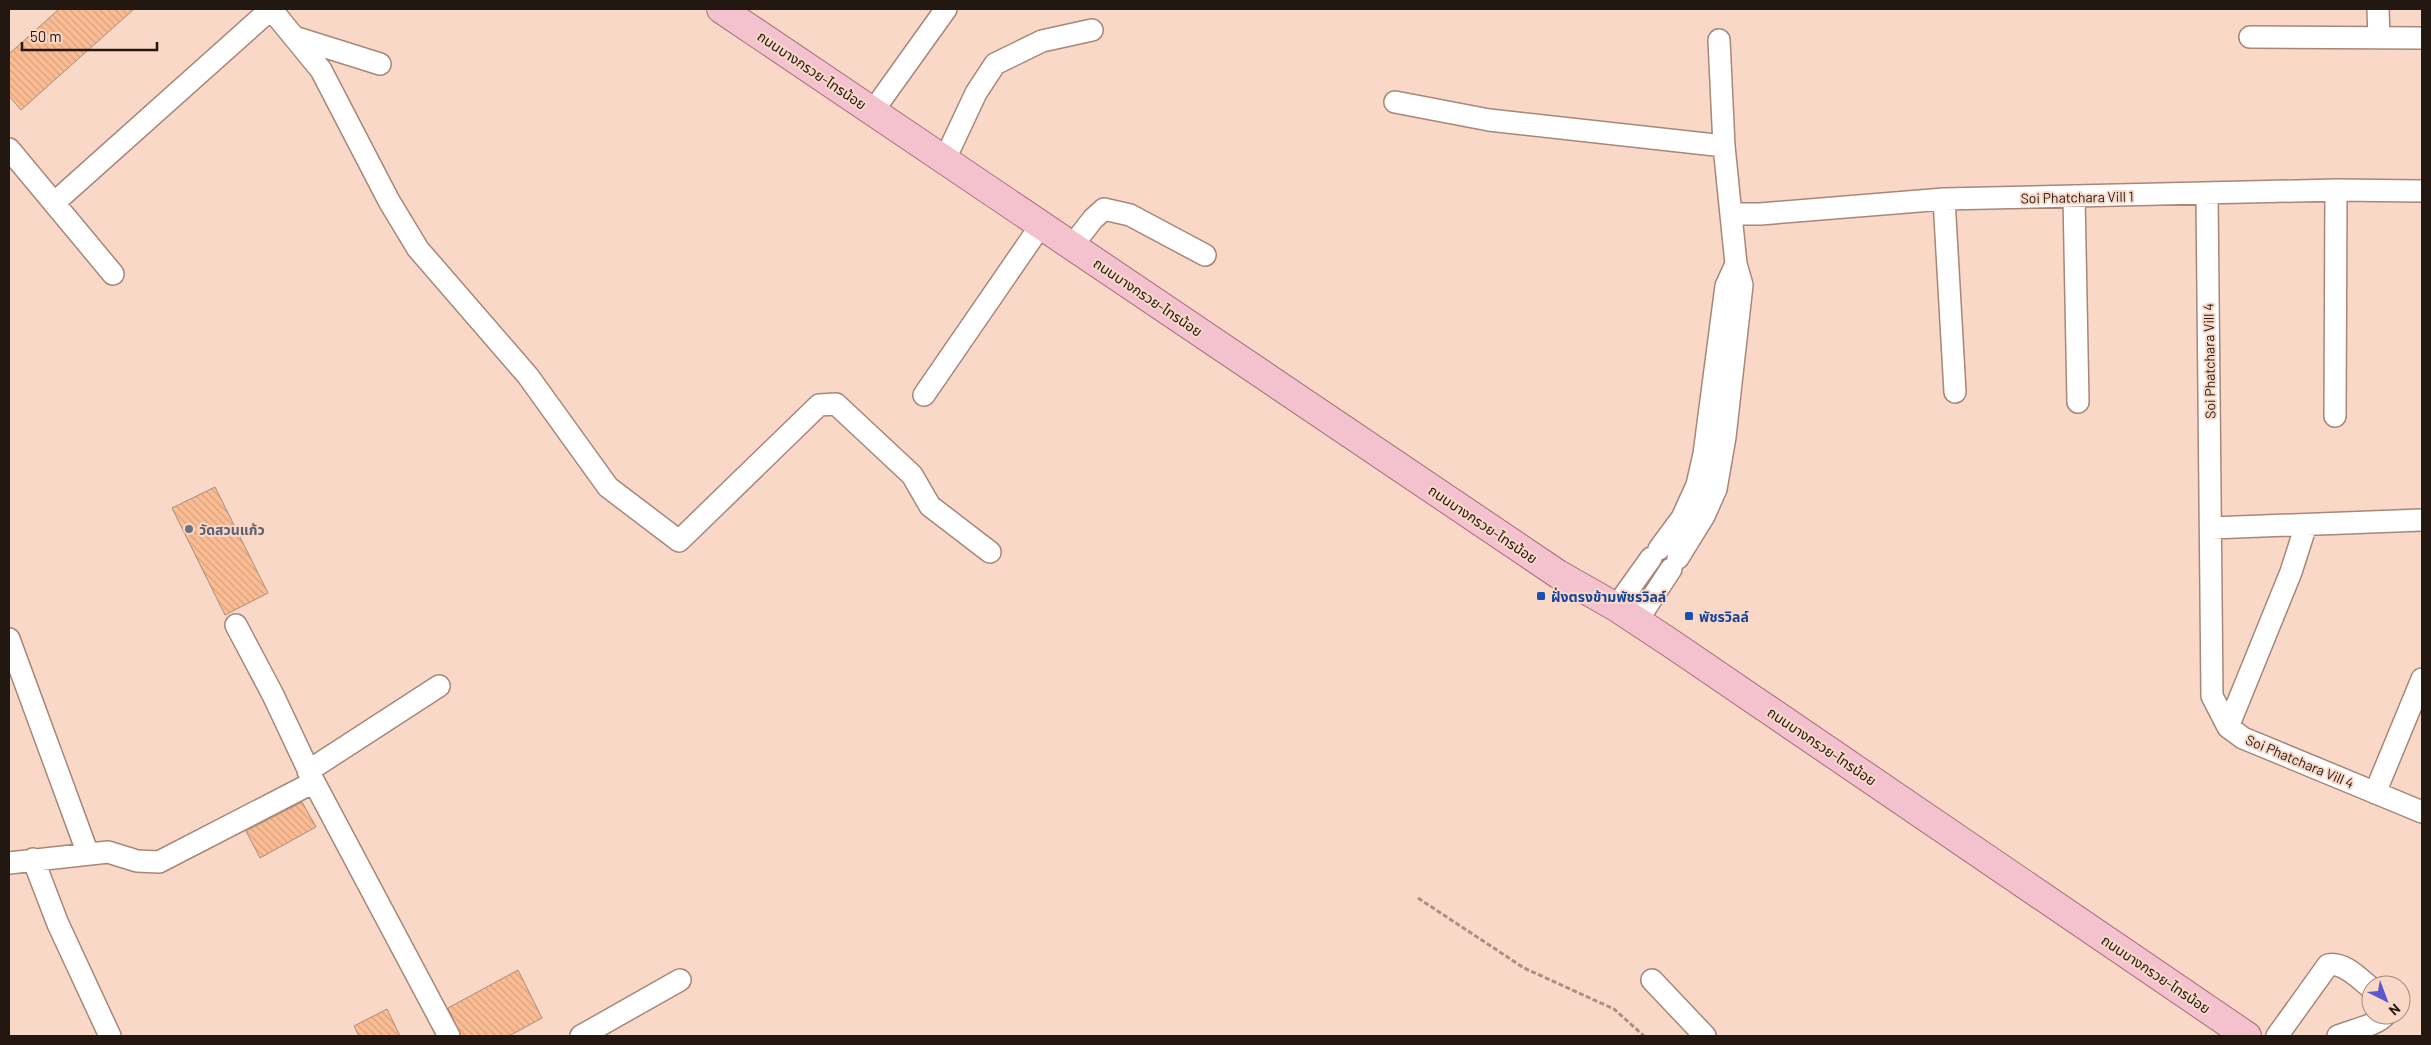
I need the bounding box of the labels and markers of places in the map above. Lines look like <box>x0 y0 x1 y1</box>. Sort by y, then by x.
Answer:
place label: วัดสวนแก้ว <box>199 521 265 538</box>
marker: วัดสวนแก้ว <box>183 523 195 535</box>
place label: ฝั่งตรงข้ามพัชรวิลล์ <box>1551 587 1666 605</box>
marker: ฝั่งตรงข้ามพัชรวิลล์ <box>1535 590 1547 602</box>
place label: พัชรวิลล์ <box>1699 608 1749 625</box>
marker: พัชรวิลล์ <box>1683 610 1695 622</box>

